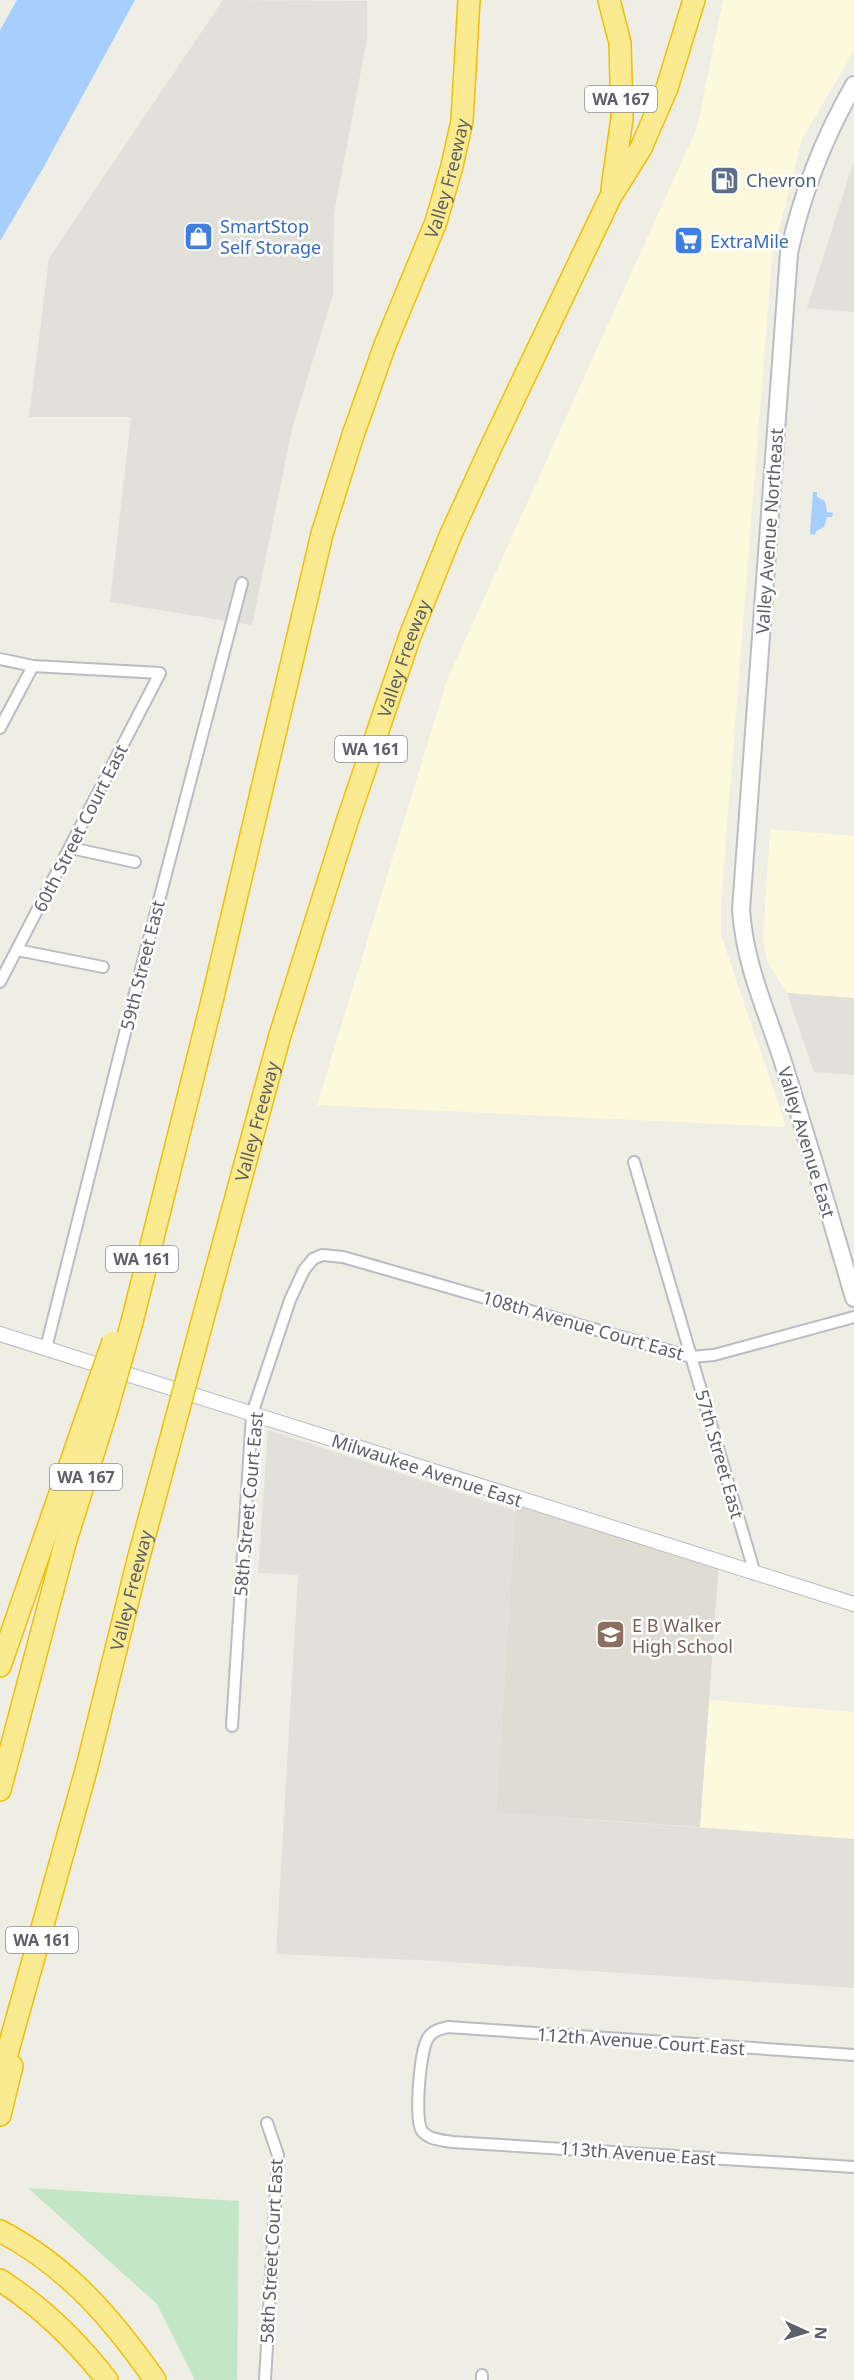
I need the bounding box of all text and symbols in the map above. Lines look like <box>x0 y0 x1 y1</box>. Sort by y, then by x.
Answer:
road number: WA 167 <box>585 86 657 112</box>
street label: Valley Freeway <box>419 115 474 242</box>
fuel station icon: Chevron <box>709 164 741 196</box>
place label: Chevron <box>746 168 817 192</box>
place label: SmartStop Self Storage <box>220 214 321 259</box>
shop icon: SmartStop Self Storage <box>183 220 215 252</box>
supermarket icon: ExtraMile <box>673 225 705 257</box>
place label: ExtraMile <box>710 229 789 253</box>
street label: Valley Avenue Northeast <box>750 427 788 635</box>
street label: Valley Freeway <box>371 595 436 720</box>
road number: WA 161 <box>335 736 407 762</box>
street label: 60th Street Court East <box>27 740 133 916</box>
street label: 59th Street East <box>114 897 170 1032</box>
street label: Valley Freeway <box>229 1058 284 1184</box>
street label: Valley Avenue East <box>773 1064 842 1221</box>
road number: WA 161 <box>106 1246 178 1272</box>
street label: 108th Avenue Court East <box>480 1285 687 1365</box>
street label: 57th Street East <box>690 1387 750 1522</box>
street label: 58th Street Court East <box>228 1410 268 1597</box>
street label: Milwaukee Avenue East <box>329 1428 526 1512</box>
road number: WA 167 <box>50 1464 122 1490</box>
street label: Valley Freeway <box>104 1527 158 1653</box>
place label: E B Walker High School <box>632 1613 733 1658</box>
school or university icon: E B Walker High School <box>595 1619 627 1651</box>
road number: WA 161 <box>6 1927 78 1953</box>
street label: 112th Avenue Court East <box>536 2022 746 2060</box>
street label: 113th Avenue East <box>559 2136 717 2170</box>
street label: 58th Street Court East <box>254 2157 288 2344</box>
north arrow <box>776 2302 836 2362</box>
text: N <box>810 2326 832 2340</box>

